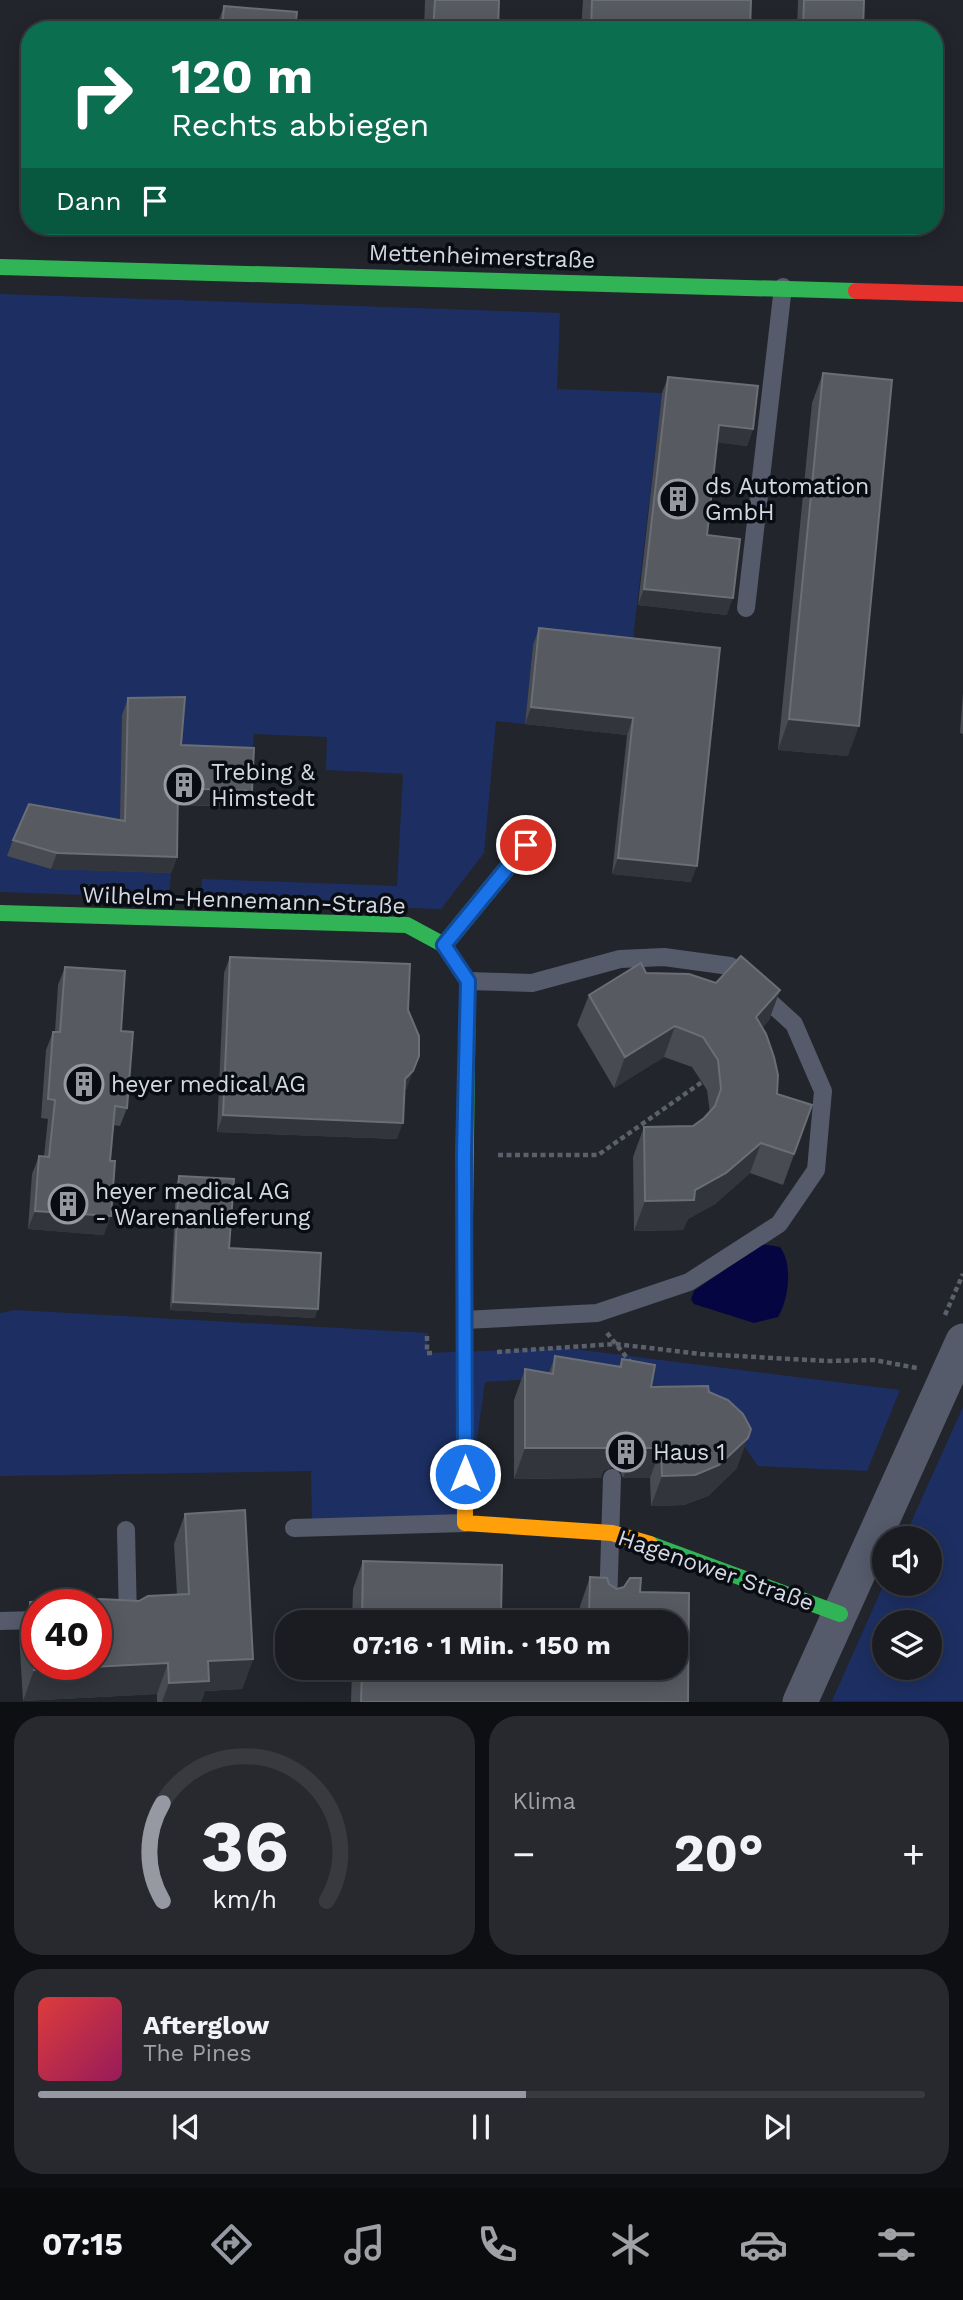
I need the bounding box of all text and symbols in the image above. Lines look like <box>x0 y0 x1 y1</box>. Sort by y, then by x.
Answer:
text: 120 m <box>171 47 313 105</box>
icon: right <box>56 49 147 140</box>
text: Rechts abbiegen <box>171 106 429 144</box>
icon: arrive <box>136 182 174 220</box>
text: Dann <box>56 186 122 216</box>
street label: Mettenheimerstraße <box>368 239 596 274</box>
place label: ds Automation GmbH <box>705 473 869 526</box>
building icon: ds Automation GmbH <box>657 478 699 520</box>
place label: Trebing & Himstedt <box>211 759 315 812</box>
building icon: Trebing & Himstedt <box>163 764 205 806</box>
pin <box>496 815 556 875</box>
icon: arrive <box>507 826 545 864</box>
street label: Wilhelm-Hennemann-Straße <box>82 881 406 920</box>
building icon: heyer medical AG <box>63 1063 105 1105</box>
place label: heyer medical AG <box>111 1071 306 1098</box>
place label: heyer medical AG - Warenanlieferung <box>95 1178 311 1231</box>
building icon: heyer medical AG - Warenanlieferung <box>47 1183 89 1225</box>
building icon: Haus 1 <box>605 1431 647 1473</box>
position arrow <box>428 1437 502 1511</box>
place label: Haus 1 <box>653 1439 725 1466</box>
street label: Hagenower Straße <box>614 1524 817 1617</box>
map controls <box>872 1526 942 1680</box>
button: sound <box>872 1526 942 1596</box>
speed limit sign: 40 <box>21 1589 112 1680</box>
button: layers <box>872 1610 942 1680</box>
text: 07:16 · 1 Min. · 150 m <box>352 1630 611 1660</box>
text: Klima <box>513 1788 576 1815</box>
text: 36 <box>200 1804 288 1890</box>
text: 20° <box>674 1823 764 1884</box>
text: − <box>513 1832 535 1876</box>
text: + <box>902 1832 925 1876</box>
text: km/h <box>212 1885 276 1914</box>
text: Afterglow <box>143 2010 269 2040</box>
text: The Pines <box>143 2040 252 2067</box>
icon: previous <box>167 2108 205 2146</box>
icon: pause <box>462 2108 500 2146</box>
icon: next <box>758 2108 796 2146</box>
icon: directions <box>207 2220 256 2269</box>
icon: music <box>340 2220 389 2269</box>
icon: phone <box>473 2220 522 2269</box>
icon: climate <box>606 2220 655 2269</box>
icon: car <box>739 2220 788 2269</box>
icon: filters <box>872 2220 921 2269</box>
text: 07:15 <box>42 2225 123 2263</box>

